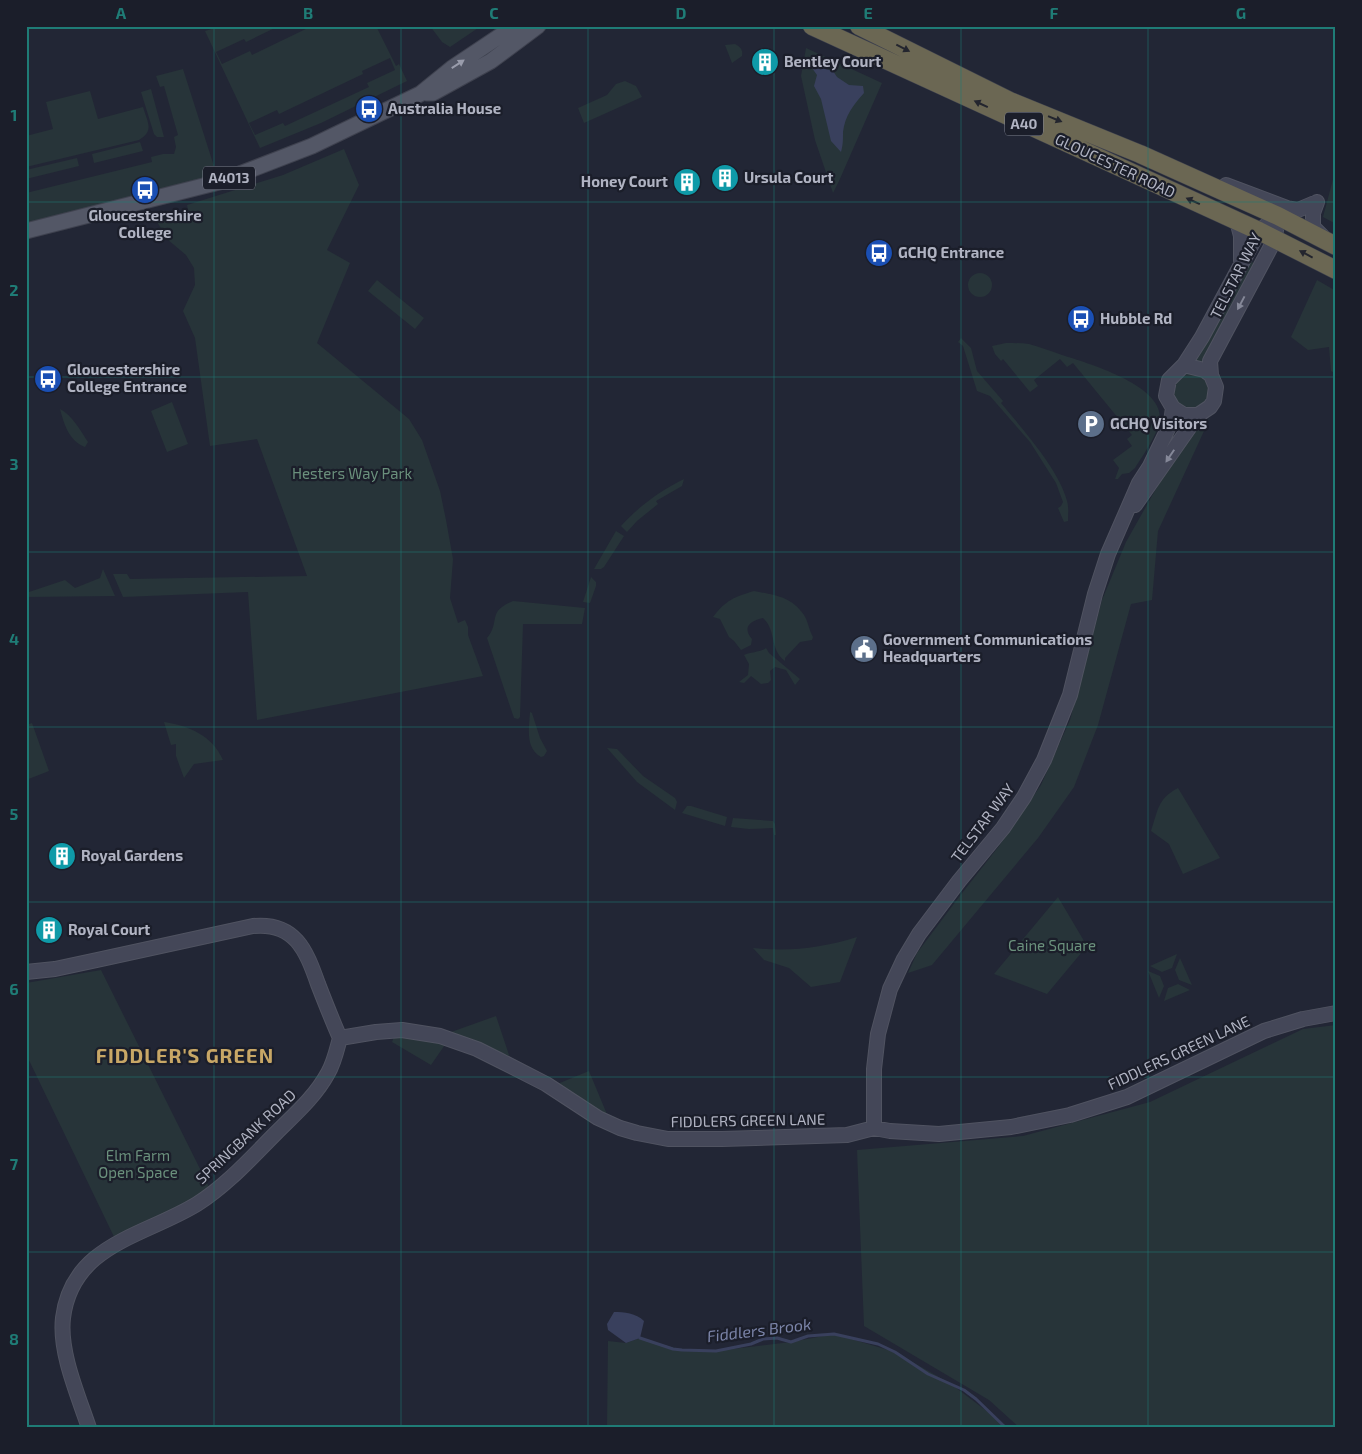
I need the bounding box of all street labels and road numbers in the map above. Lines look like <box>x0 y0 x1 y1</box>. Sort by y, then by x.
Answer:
road number: A40 <box>1005 112 1043 136</box>
street label: GLOUCESTER ROAD <box>1052 129 1178 201</box>
road number: A4013 <box>203 167 255 190</box>
street label: TELSTAR WAY <box>1206 229 1265 321</box>
street label: TELSTAR WAY <box>947 779 1018 865</box>
street label: FIDDLERS GREEN LANE <box>1105 1011 1252 1093</box>
street label: SPRINGBANK ROAD <box>192 1085 299 1187</box>
street label: FIDDLERS GREEN LANE <box>671 1110 825 1130</box>

